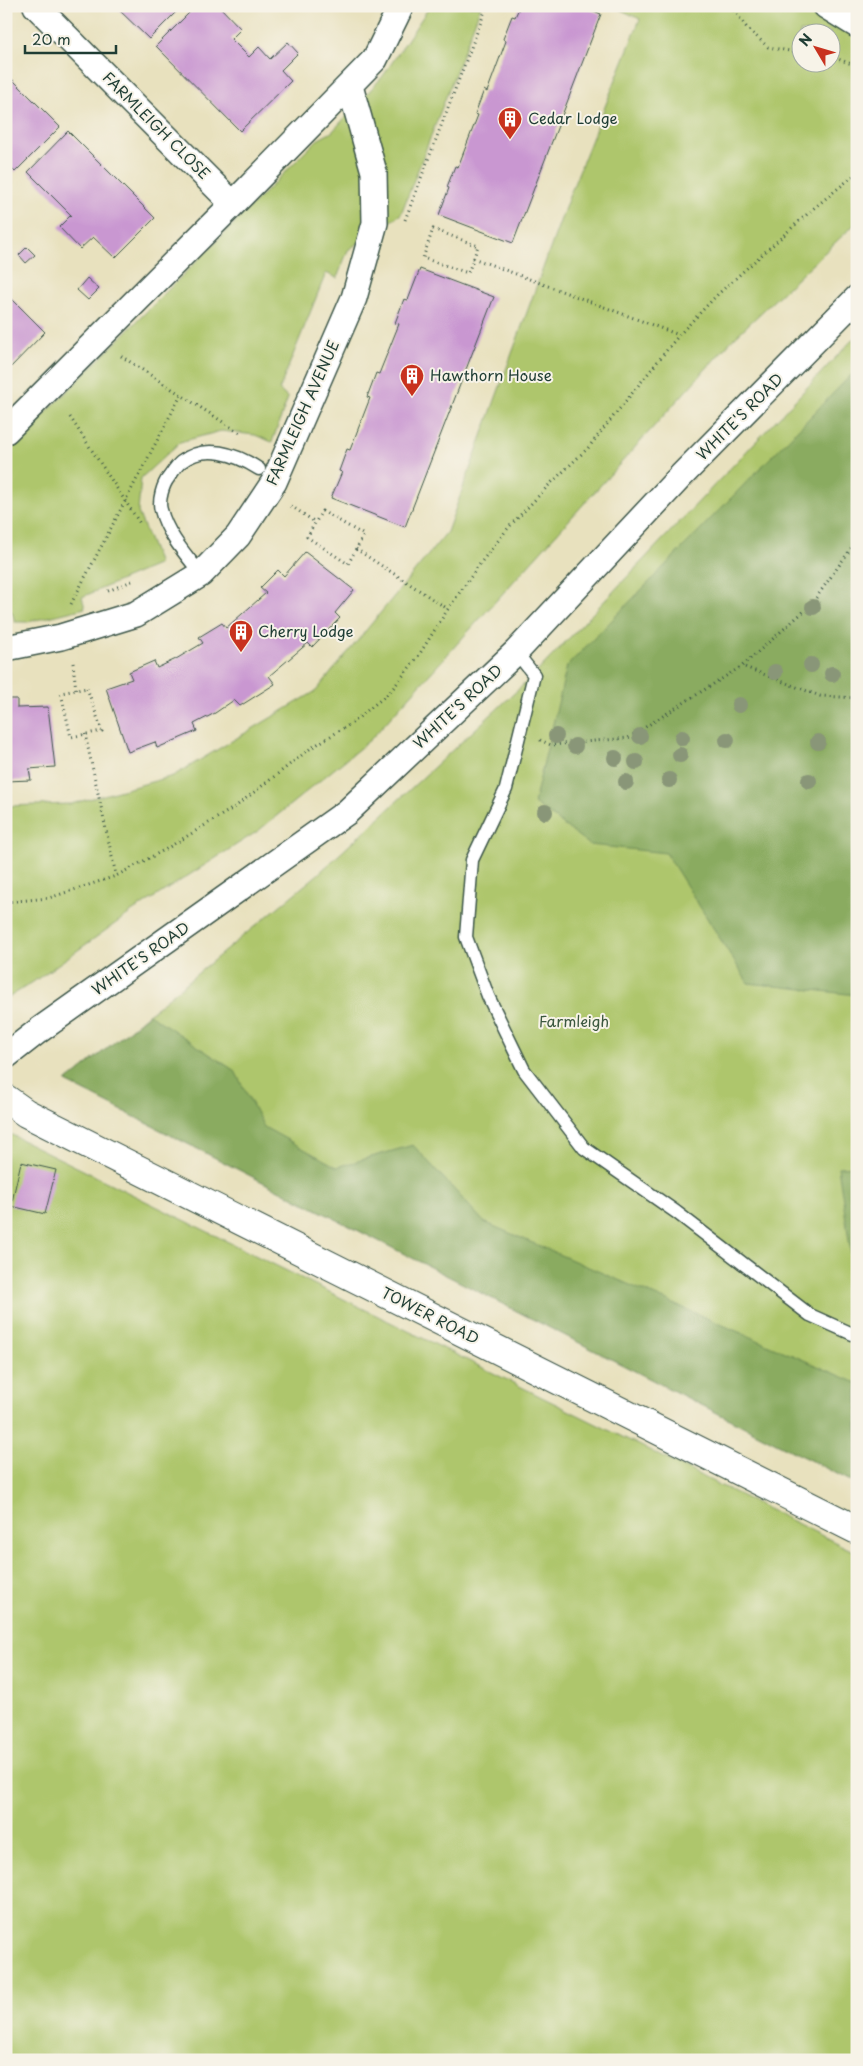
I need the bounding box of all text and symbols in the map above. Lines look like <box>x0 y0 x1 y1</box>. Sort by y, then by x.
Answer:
scale bar <box>25 22 116 54</box>
north arrow <box>790 22 840 72</box>
text: 20 m <box>32 27 71 50</box>
text: N <box>794 29 817 51</box>
street label: FARMLEIGH CLOSE <box>98 66 216 184</box>
building icon: Cedar Lodge <box>497 106 523 140</box>
place label: Cedar Lodge <box>528 106 618 129</box>
street label: FARMLEIGH AVENUE <box>259 336 344 489</box>
building icon: Hawthorn House <box>399 363 425 397</box>
place label: Hawthorn House <box>430 363 552 386</box>
street label: WHITE'S ROAD <box>690 367 788 465</box>
building icon: Cherry Lodge <box>228 619 254 653</box>
place label: Cherry Lodge <box>258 619 353 642</box>
street label: WHITE'S ROAD <box>407 658 507 753</box>
street label: WHITE'S ROAD <box>87 915 194 1000</box>
park label: Farmleigh <box>539 1009 609 1032</box>
street label: TOWER ROAD <box>378 1280 484 1349</box>

